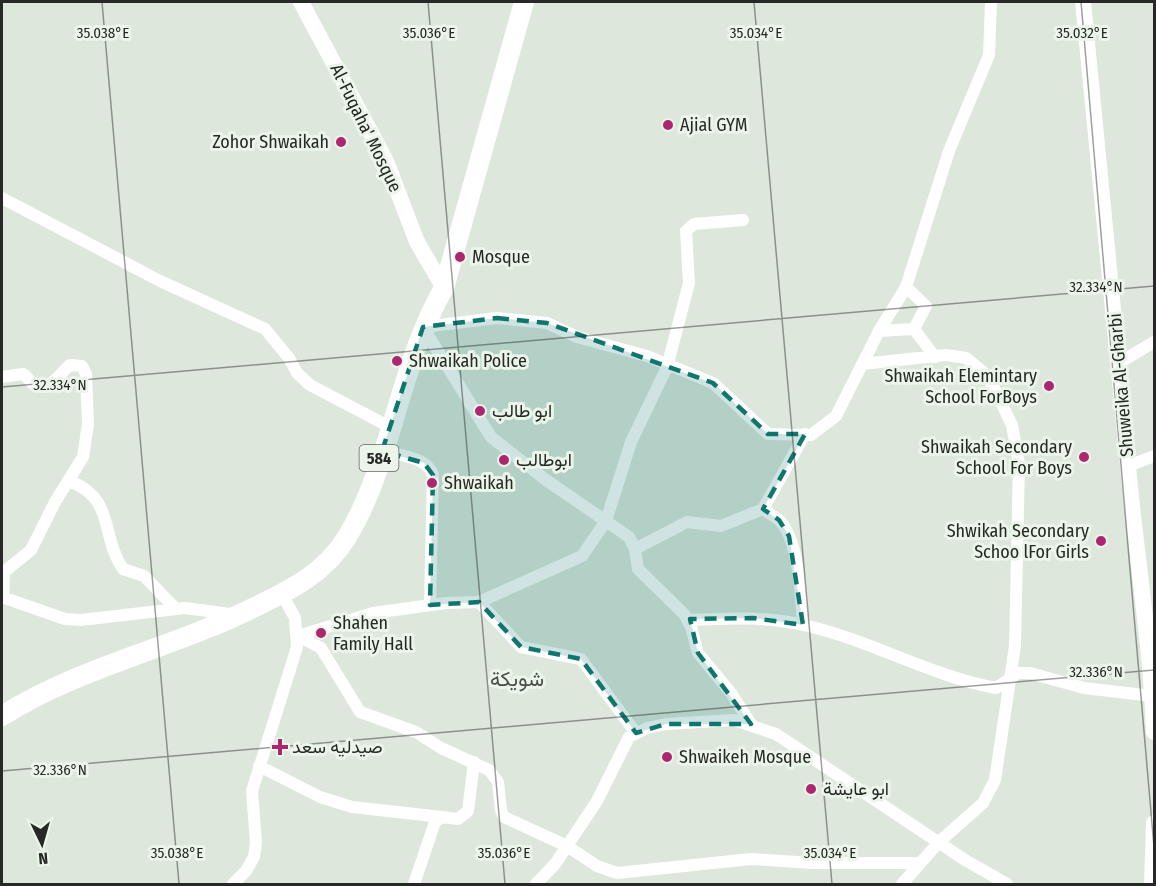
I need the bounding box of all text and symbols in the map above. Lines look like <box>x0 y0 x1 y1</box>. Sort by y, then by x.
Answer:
text: 35.038°E <box>77 24 129 42</box>
text: 35.036°E <box>403 24 455 42</box>
text: 35.034°E <box>730 24 782 42</box>
text: 35.032°E <box>1056 24 1108 42</box>
street label: Al-Fuqaha' Mosque <box>325 60 407 196</box>
place label: Ajial GYM <box>680 114 748 136</box>
marker: Ajial GYM <box>661 118 675 132</box>
place label: Zohor Shwaikah <box>212 131 329 153</box>
marker: Zohor Shwaikah <box>334 135 348 149</box>
place label: Mosque <box>472 246 530 268</box>
marker: Mosque <box>453 250 467 264</box>
text: 32.334°N <box>1069 278 1123 296</box>
street label: Shuweika Al-Gharbi <box>1104 312 1138 458</box>
place label: Shwaikah Police <box>409 350 527 372</box>
marker: Shwaikah Police <box>390 354 404 368</box>
place label: Shwaikah Elemintary School ForBoys <box>884 365 1037 408</box>
text: 32.334°N <box>33 376 87 394</box>
marker: Shwaikah Elemintary School ForBoys <box>1042 379 1056 393</box>
place label: ابو طالب <box>492 400 552 422</box>
marker: ابو طالب <box>473 404 487 418</box>
place label: Shwaikah Secondary School For Boys <box>921 436 1072 479</box>
road number: 584 <box>360 445 398 471</box>
place label: ابوطالب <box>516 449 572 471</box>
marker: Shwaikah Secondary School For Boys <box>1077 450 1091 464</box>
marker: ابوطالب <box>497 453 511 467</box>
place label: Shwaikah <box>444 472 514 494</box>
marker: Shwaikah <box>425 476 439 490</box>
place label: Shwikah Secondary Schoo lFor Girls <box>947 520 1089 563</box>
marker: Shwikah Secondary Schoo lFor Girls <box>1094 534 1108 548</box>
place label: Shahen Family Hall <box>333 612 413 655</box>
marker: Shahen Family Hall <box>314 626 328 640</box>
text: 32.336°N <box>1069 663 1123 681</box>
district label: شويكة <box>490 666 544 692</box>
place label: صيدليه سعد <box>292 736 383 758</box>
marker: صيدليه سعد <box>273 740 287 754</box>
place label: Shwaikeh Mosque <box>679 746 811 768</box>
marker: Shwaikeh Mosque <box>660 750 674 764</box>
text: 32.336°N <box>33 761 87 779</box>
place label: ابو عايشة <box>823 778 889 800</box>
marker: ابو عايشة <box>804 782 818 796</box>
north arrow <box>12 814 72 874</box>
text: 35.038°E <box>151 844 203 862</box>
text: 35.036°E <box>478 844 530 862</box>
text: 35.034°E <box>804 844 856 862</box>
text: N <box>38 849 49 868</box>

